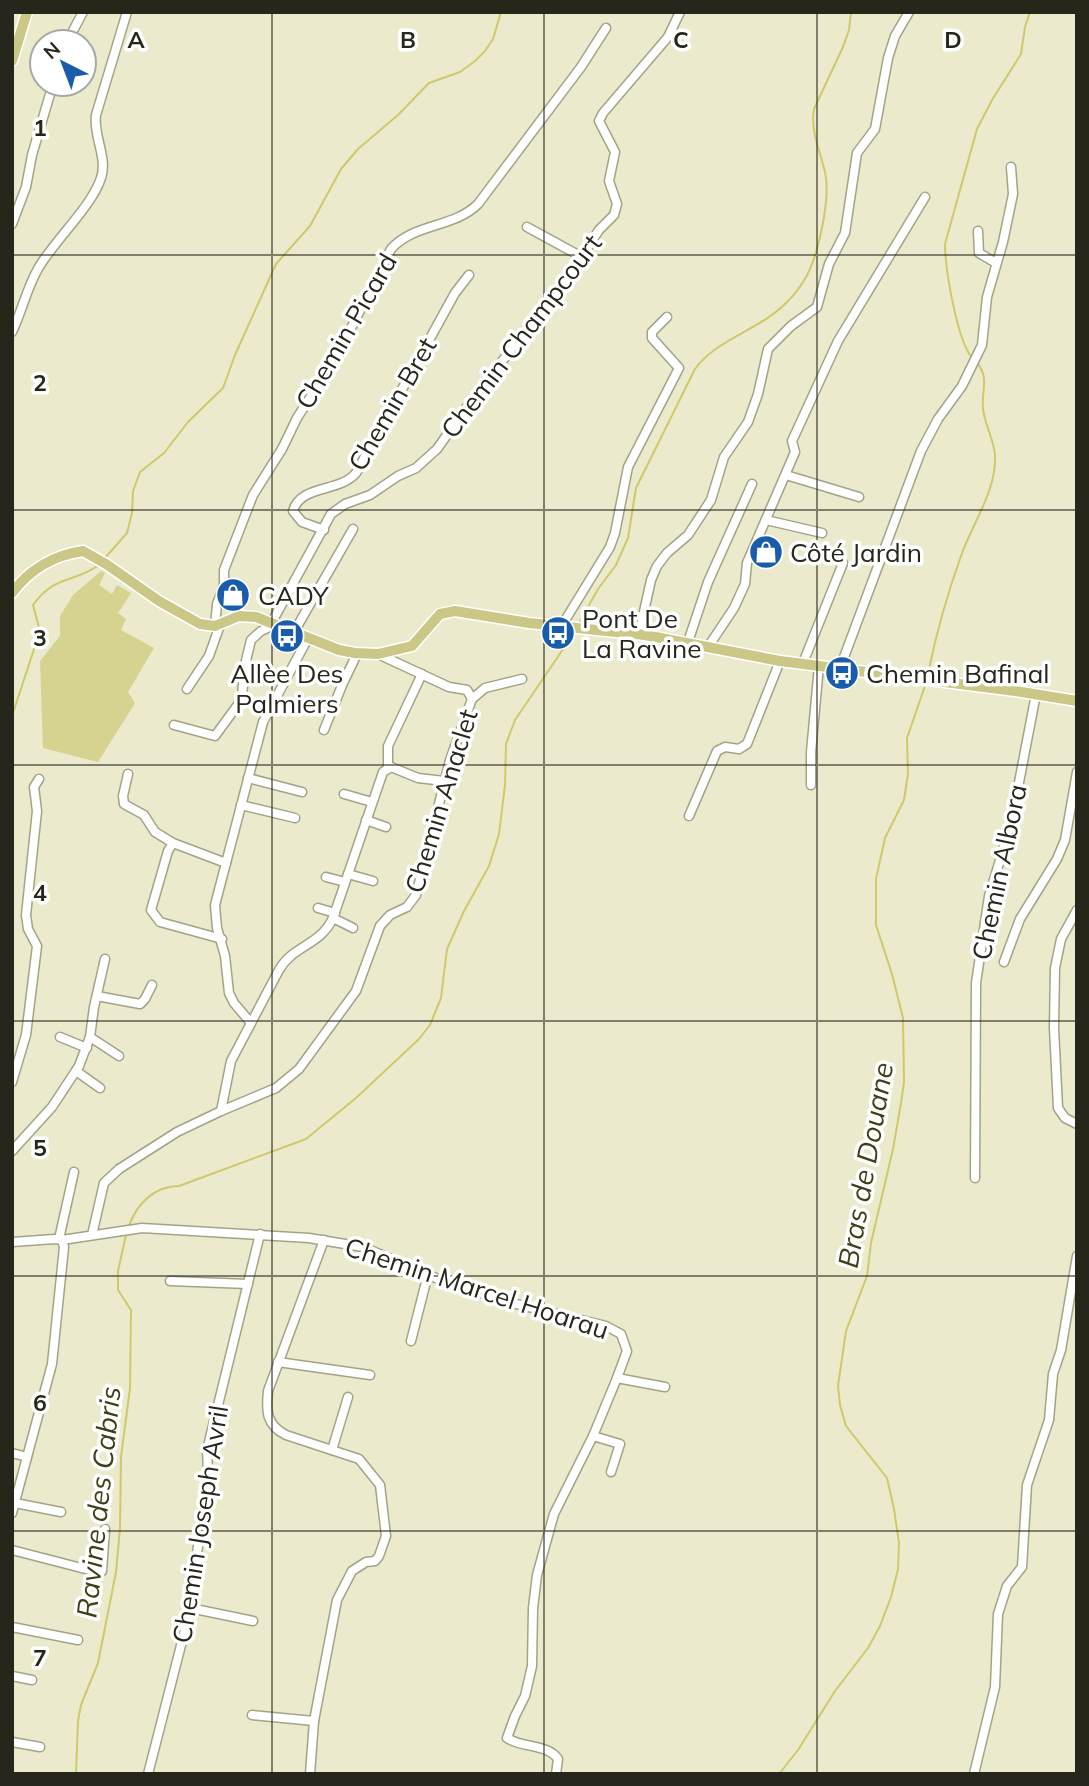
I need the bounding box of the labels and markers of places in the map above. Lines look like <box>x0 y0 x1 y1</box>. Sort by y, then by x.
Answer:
shop icon: Côté Jardin <box>747 533 785 571</box>
place label: Côté Jardin <box>790 536 922 569</box>
shop icon: CADY <box>214 576 252 614</box>
place label: CADY <box>258 579 330 612</box>
place label: Pont De La Ravine <box>582 602 701 665</box>
bus stop icon: Pont De La Ravine <box>539 614 577 652</box>
bus stop icon: Allèe Des Palmiers <box>268 617 306 655</box>
bus stop icon: Chemin Bafinal <box>823 654 861 692</box>
place label: Allèe Des Palmiers <box>230 657 344 720</box>
place label: Chemin Bafinal <box>866 657 1049 690</box>

